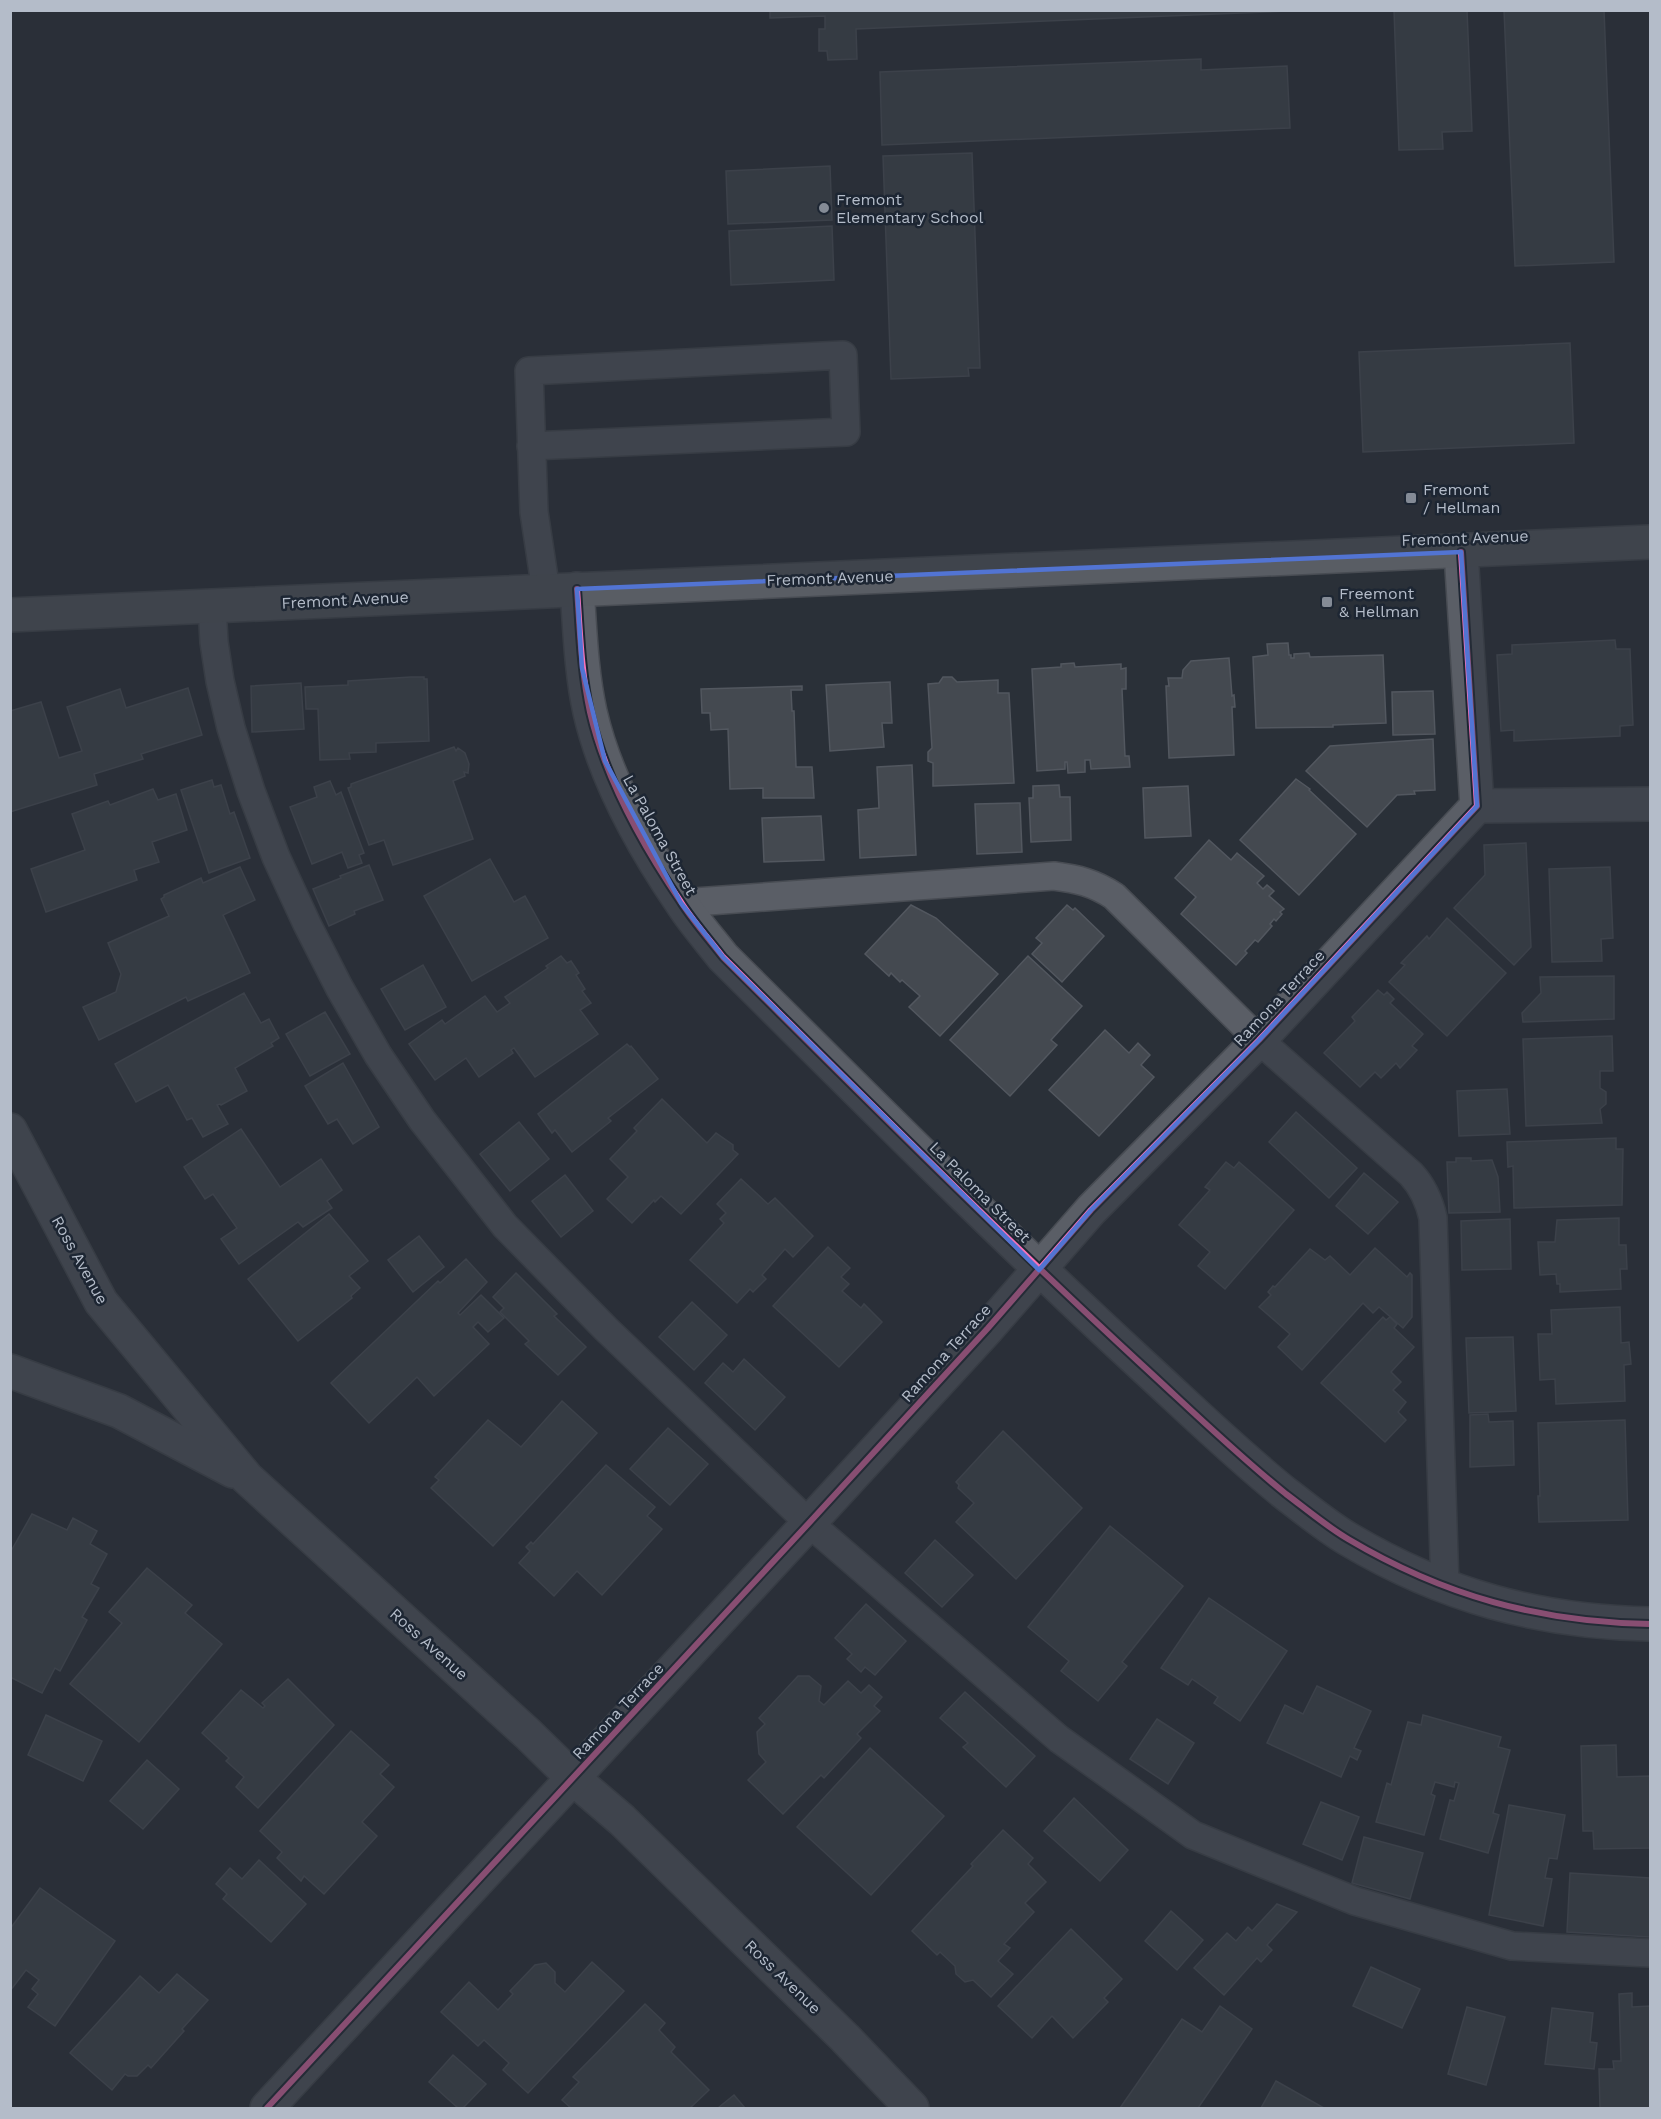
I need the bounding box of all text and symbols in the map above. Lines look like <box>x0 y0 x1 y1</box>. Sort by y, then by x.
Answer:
place label: Fremont Elementary School <box>836 190 984 227</box>
marker: Fremont Elementary School <box>817 201 831 215</box>
place label: Fremont / Hellman <box>1423 480 1500 517</box>
marker: Fremont / Hellman <box>1404 491 1418 505</box>
street label: Fremont Avenue <box>1401 526 1529 550</box>
street label: Fremont Avenue <box>766 566 894 590</box>
place label: Freemont & Hellman <box>1339 584 1419 621</box>
street label: Fremont Avenue <box>281 587 409 613</box>
marker: Freemont & Hellman <box>1320 595 1334 609</box>
street label: La Paloma Street <box>619 772 701 899</box>
street label: Ramona Terrace <box>1229 946 1329 1050</box>
street label: La Paloma Street <box>926 1138 1035 1247</box>
street label: Ross Avenue <box>48 1212 112 1308</box>
street label: Ramona Terrace <box>897 1300 995 1406</box>
street label: Ross Avenue <box>386 1604 472 1684</box>
street label: Ramona Terrace <box>568 1659 668 1763</box>
street label: Ross Avenue <box>741 1936 825 2018</box>

